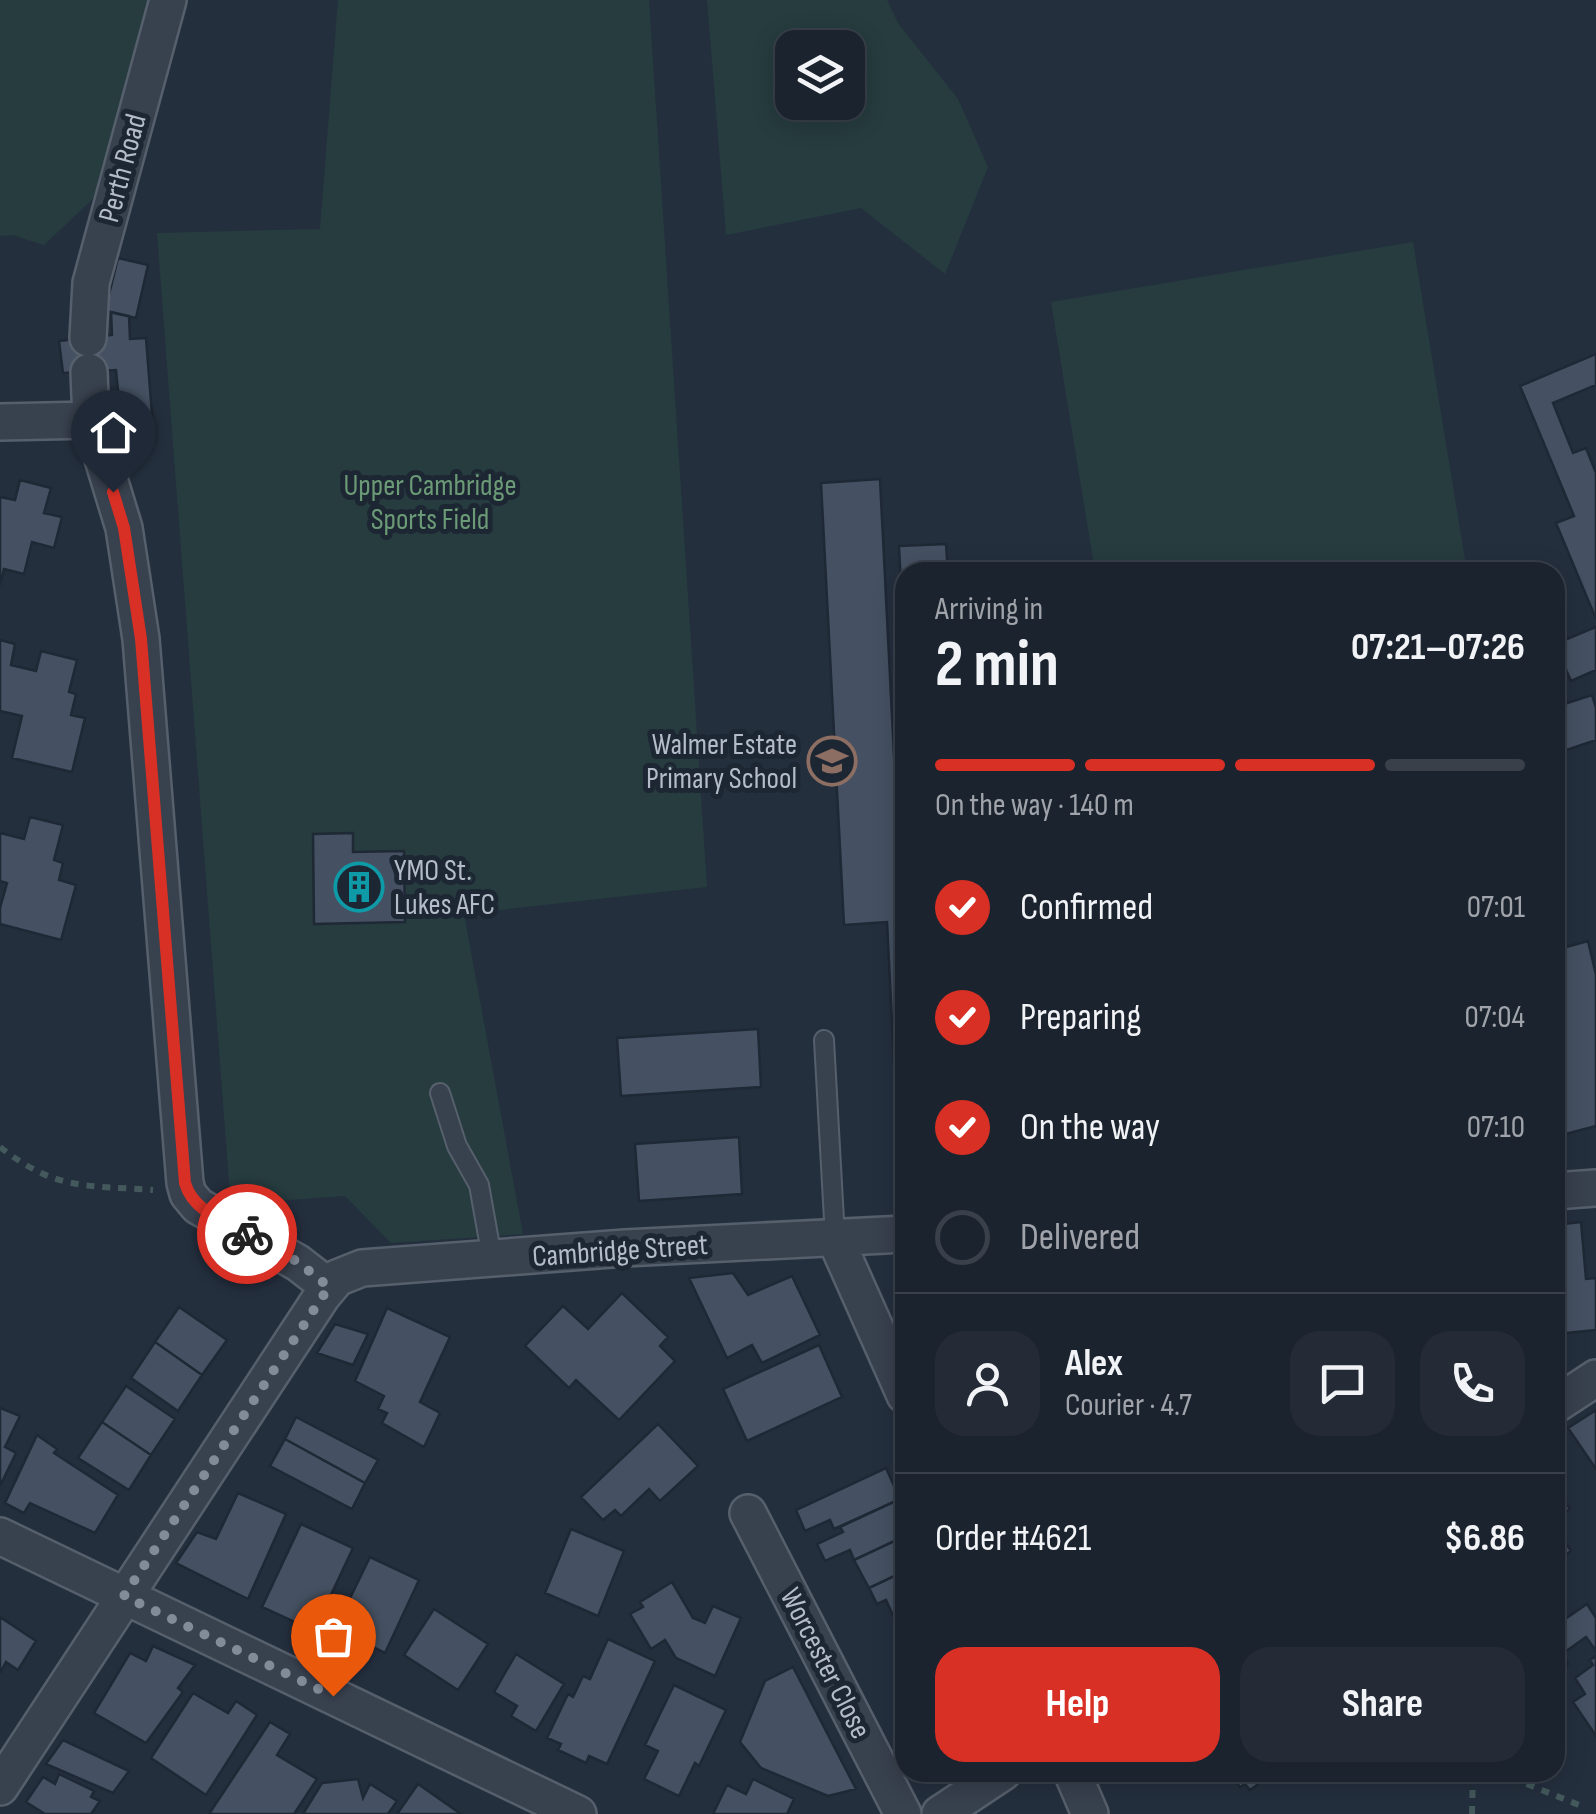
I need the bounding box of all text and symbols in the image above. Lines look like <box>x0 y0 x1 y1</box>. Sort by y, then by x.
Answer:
map controls <box>775 30 865 120</box>
button: layers <box>775 30 865 120</box>
street label: Perth Road <box>91 110 155 226</box>
pin <box>71 390 156 493</box>
icon: home <box>86 405 141 460</box>
park label: Upper Cambridge Sports Field <box>343 468 517 538</box>
text: Arriving in <box>935 590 1043 629</box>
text: 07:21–07:26 <box>1351 625 1525 670</box>
text: 2 min <box>935 627 1059 705</box>
place label: Walmer Estate Primary School <box>646 727 797 797</box>
school or university icon: Walmer Estate Primary School <box>806 735 858 787</box>
text: On the way · 140 m <box>935 786 1134 825</box>
place label: YMO St. Lukes AFC <box>394 853 495 923</box>
building icon: YMO St. Lukes AFC <box>333 861 385 913</box>
icon: check <box>935 880 990 935</box>
text: Confirmed <box>1020 885 1153 930</box>
text: 07:01 <box>1467 888 1525 927</box>
icon: check <box>935 990 990 1045</box>
text: Preparing <box>1020 995 1141 1040</box>
text: 07:04 <box>1465 998 1525 1037</box>
icon: check <box>935 1100 990 1155</box>
text: On the way <box>1020 1105 1160 1150</box>
text: 07:10 <box>1467 1108 1525 1147</box>
courier <box>197 1184 297 1284</box>
icon: bike <box>220 1207 275 1262</box>
text: Delivered <box>1020 1215 1140 1260</box>
street label: Cambridge Street <box>531 1227 709 1275</box>
button: person <box>935 1331 1040 1436</box>
button: chat <box>1290 1331 1395 1436</box>
button: phone <box>1420 1331 1525 1436</box>
text: Alex <box>1065 1341 1123 1386</box>
text: Courier · 4.7 <box>1065 1386 1192 1425</box>
text: Order #4621 <box>935 1516 1091 1561</box>
text: $6.86 <box>1444 1516 1525 1561</box>
street label: Worcester Close <box>772 1582 878 1745</box>
pin <box>291 1594 376 1697</box>
icon: bag <box>306 1609 361 1664</box>
button: Help <box>935 1647 1220 1762</box>
button: Share <box>1240 1647 1525 1762</box>

